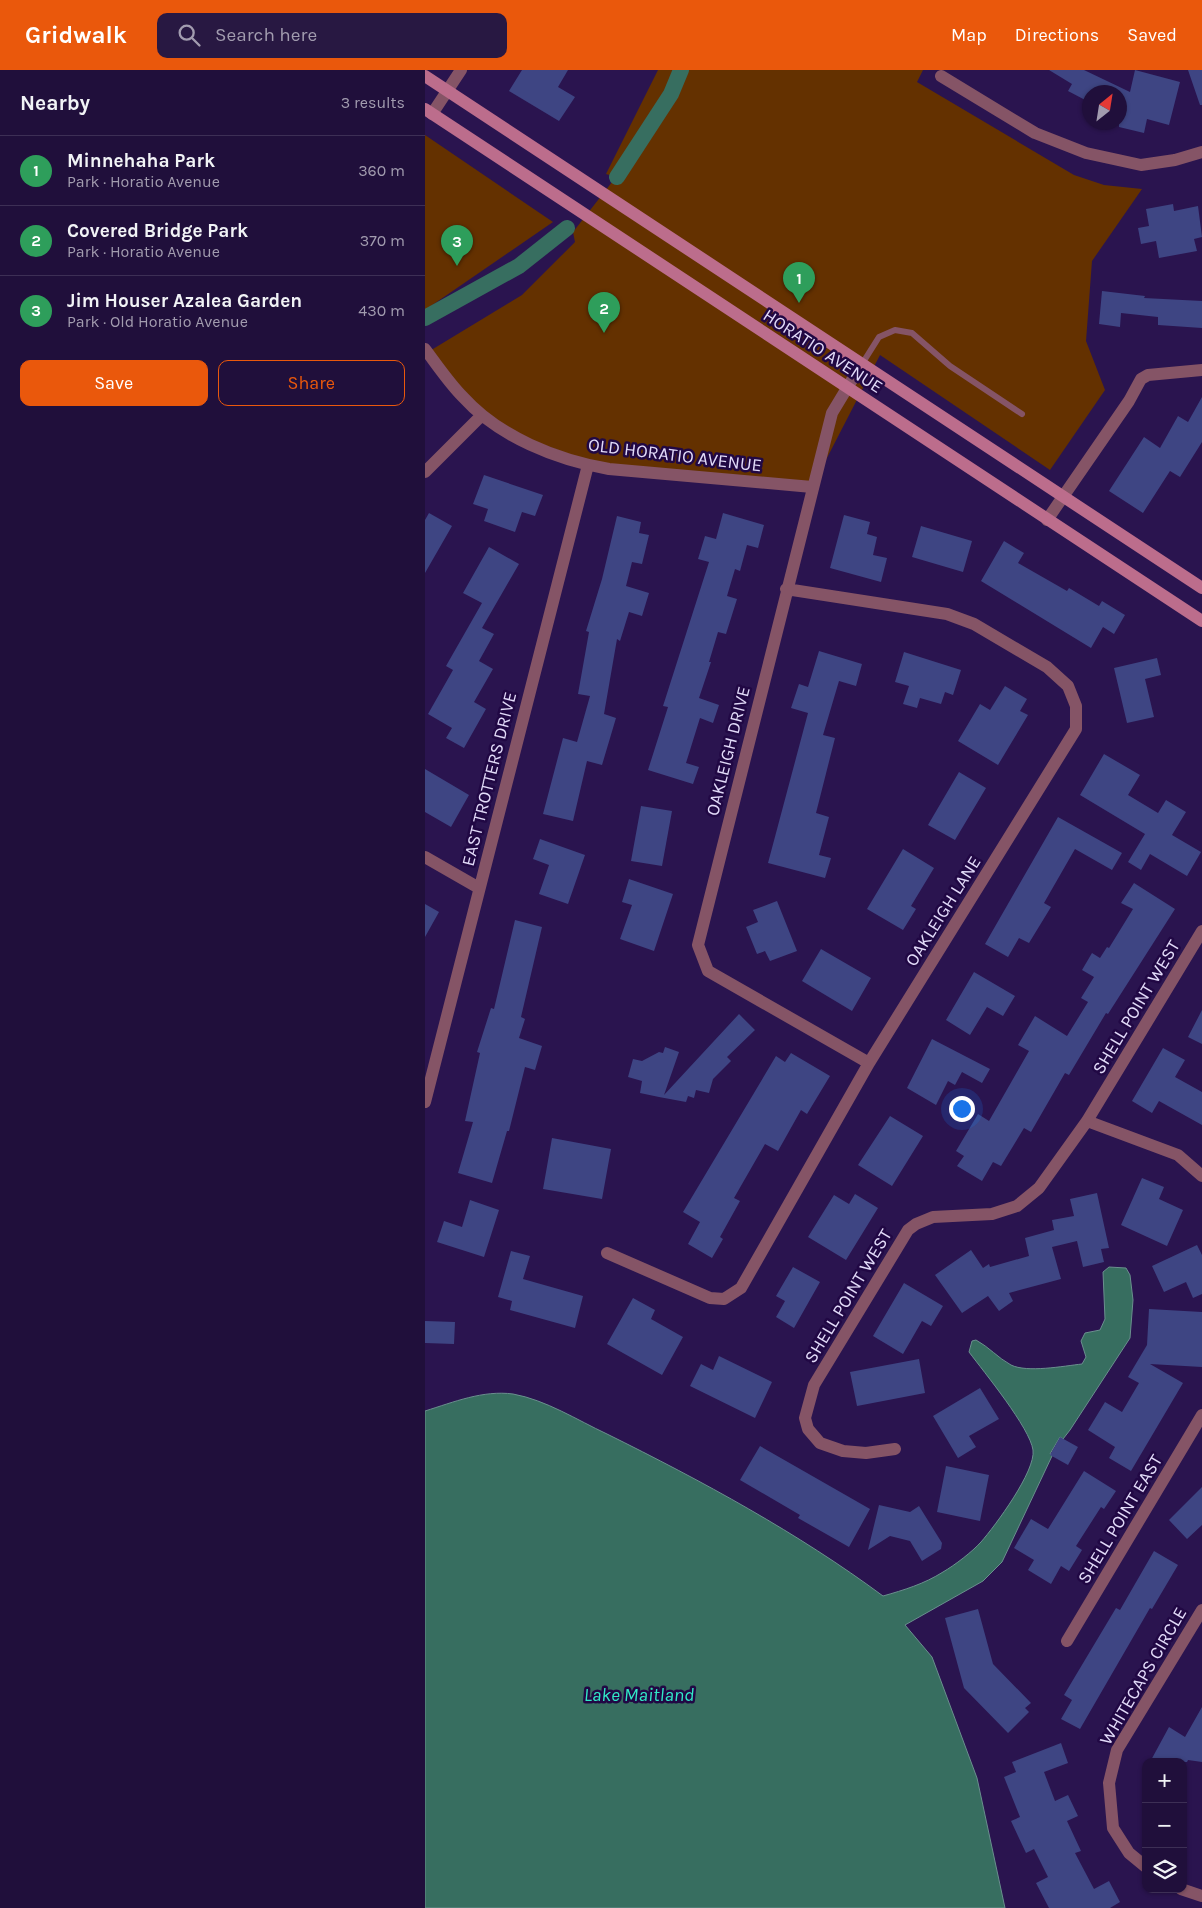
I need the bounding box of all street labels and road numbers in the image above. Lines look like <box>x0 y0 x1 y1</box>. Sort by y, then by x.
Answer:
street label: HORATIO AVENUE <box>759 304 887 398</box>
street label: OLD HORATIO AVENUE <box>587 433 763 477</box>
street label: OAKLEIGH DRIVE <box>701 684 755 818</box>
street label: EAST TROTTERS DRIVE <box>457 690 521 868</box>
street label: OAKLEIGH LANE <box>900 852 986 970</box>
street label: SHELL POINT WEST <box>1087 936 1185 1078</box>
street label: SHELL POINT WEST <box>799 1225 897 1367</box>
street label: SHELL POINT EAST <box>1073 1450 1167 1588</box>
street label: WHITECAPS CIRCLE <box>1095 1603 1191 1749</box>

